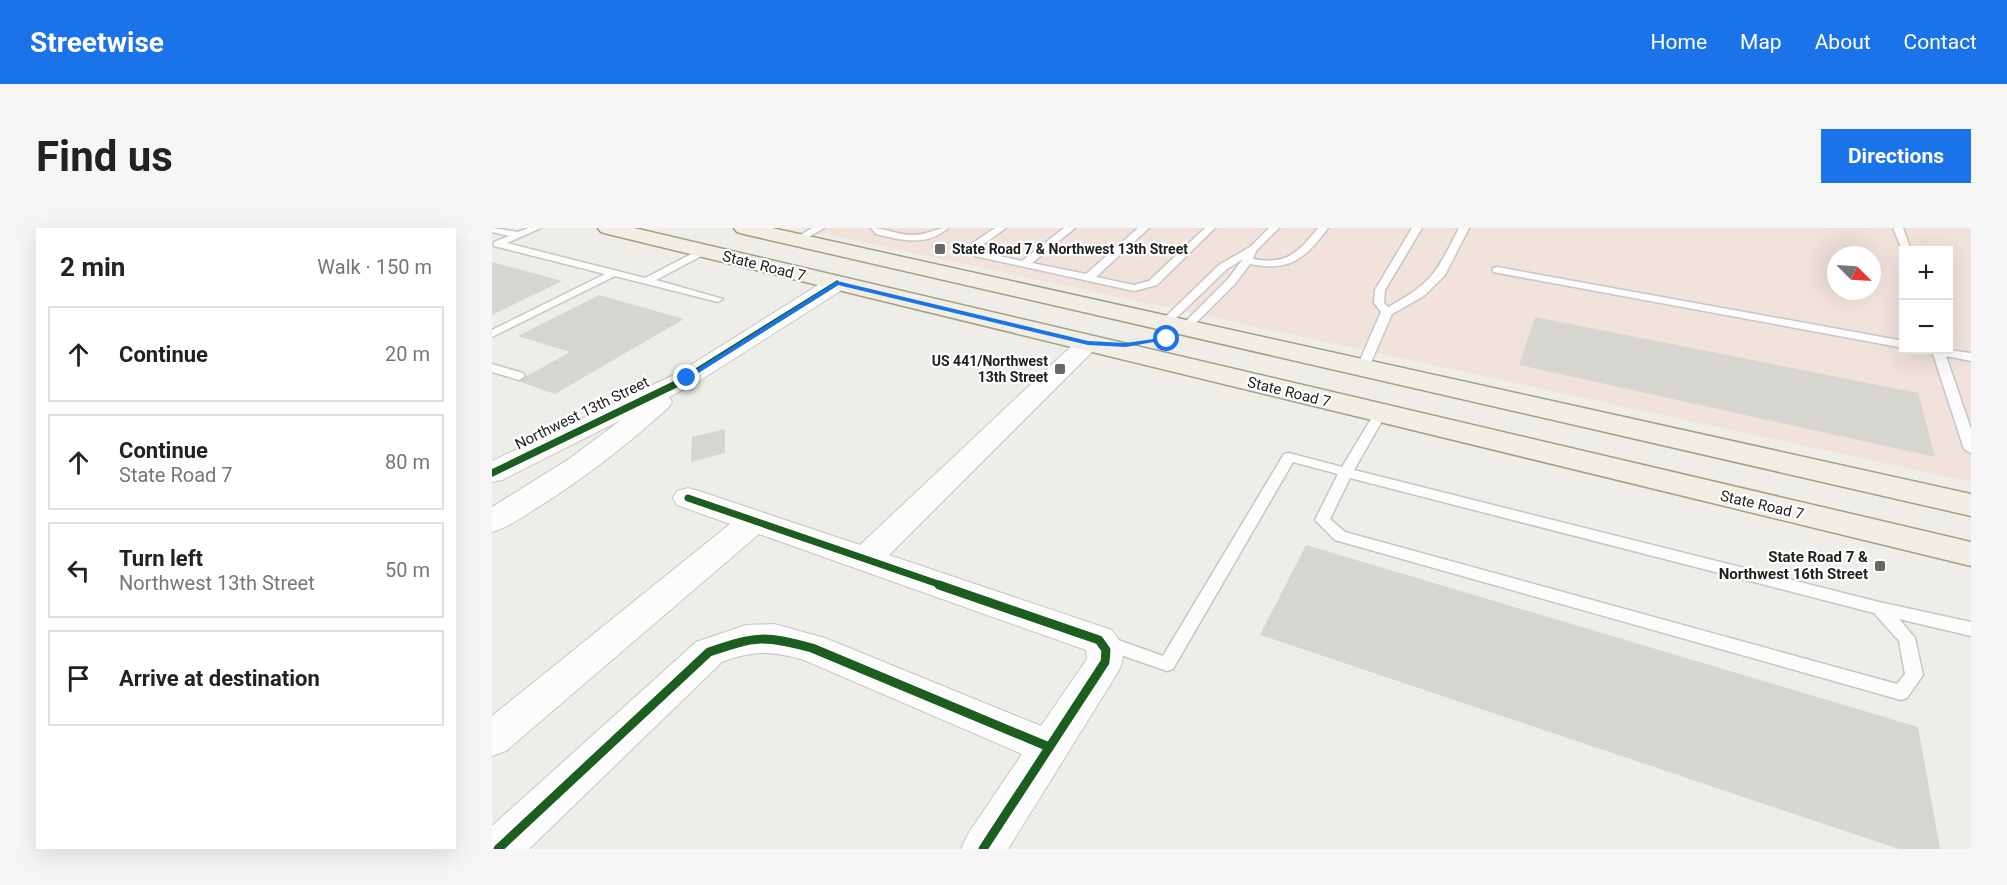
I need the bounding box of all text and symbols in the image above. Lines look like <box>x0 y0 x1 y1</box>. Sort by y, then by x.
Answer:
text: Streetwise <box>30 26 164 59</box>
text: Home <box>1651 30 1707 54</box>
text: Map <box>1740 30 1782 54</box>
text: About <box>1815 30 1871 54</box>
text: Contact <box>1904 30 1977 54</box>
button: Directions <box>1821 129 1971 183</box>
text: Find us <box>36 132 173 181</box>
place label: State Road 7 & Northwest 13th Street <box>952 241 1188 257</box>
marker: State Road 7 & Northwest 13th Street <box>933 242 947 256</box>
north arrow <box>1827 246 1881 300</box>
map controls <box>1899 246 1953 354</box>
button: + <box>1899 246 1953 300</box>
street label: State Road 7 <box>721 247 807 285</box>
text: 2 min <box>60 252 125 282</box>
text: Walk · 150 m <box>317 255 432 279</box>
button: − <box>1899 300 1953 354</box>
route start <box>1153 325 1179 351</box>
icon: ahead <box>62 338 95 371</box>
text: Continue <box>119 342 208 367</box>
text: 20 m <box>385 342 430 366</box>
place label: US 441/Northwest 13th Street <box>932 353 1048 385</box>
marker: US 441/Northwest 13th Street <box>1053 362 1067 376</box>
route end <box>673 364 699 390</box>
street label: Northwest 13th Street <box>512 373 652 453</box>
street label: State Road 7 <box>1246 373 1332 411</box>
text: Continue <box>119 438 208 463</box>
icon: ahead <box>62 446 95 479</box>
text: 80 m <box>385 450 430 474</box>
text: State Road 7 <box>119 463 233 487</box>
street label: State Road 7 <box>1719 487 1805 523</box>
text: Turn left <box>119 546 203 571</box>
place label: State Road 7 & Northwest 16th Street <box>1719 548 1868 583</box>
icon: left <box>62 554 95 587</box>
text: 50 m <box>385 558 430 582</box>
marker: State Road 7 & Northwest 16th Street <box>1873 559 1887 573</box>
text: Northwest 13th Street <box>119 571 315 595</box>
icon: arrive <box>62 662 95 695</box>
text: Arrive at destination <box>119 666 320 691</box>

